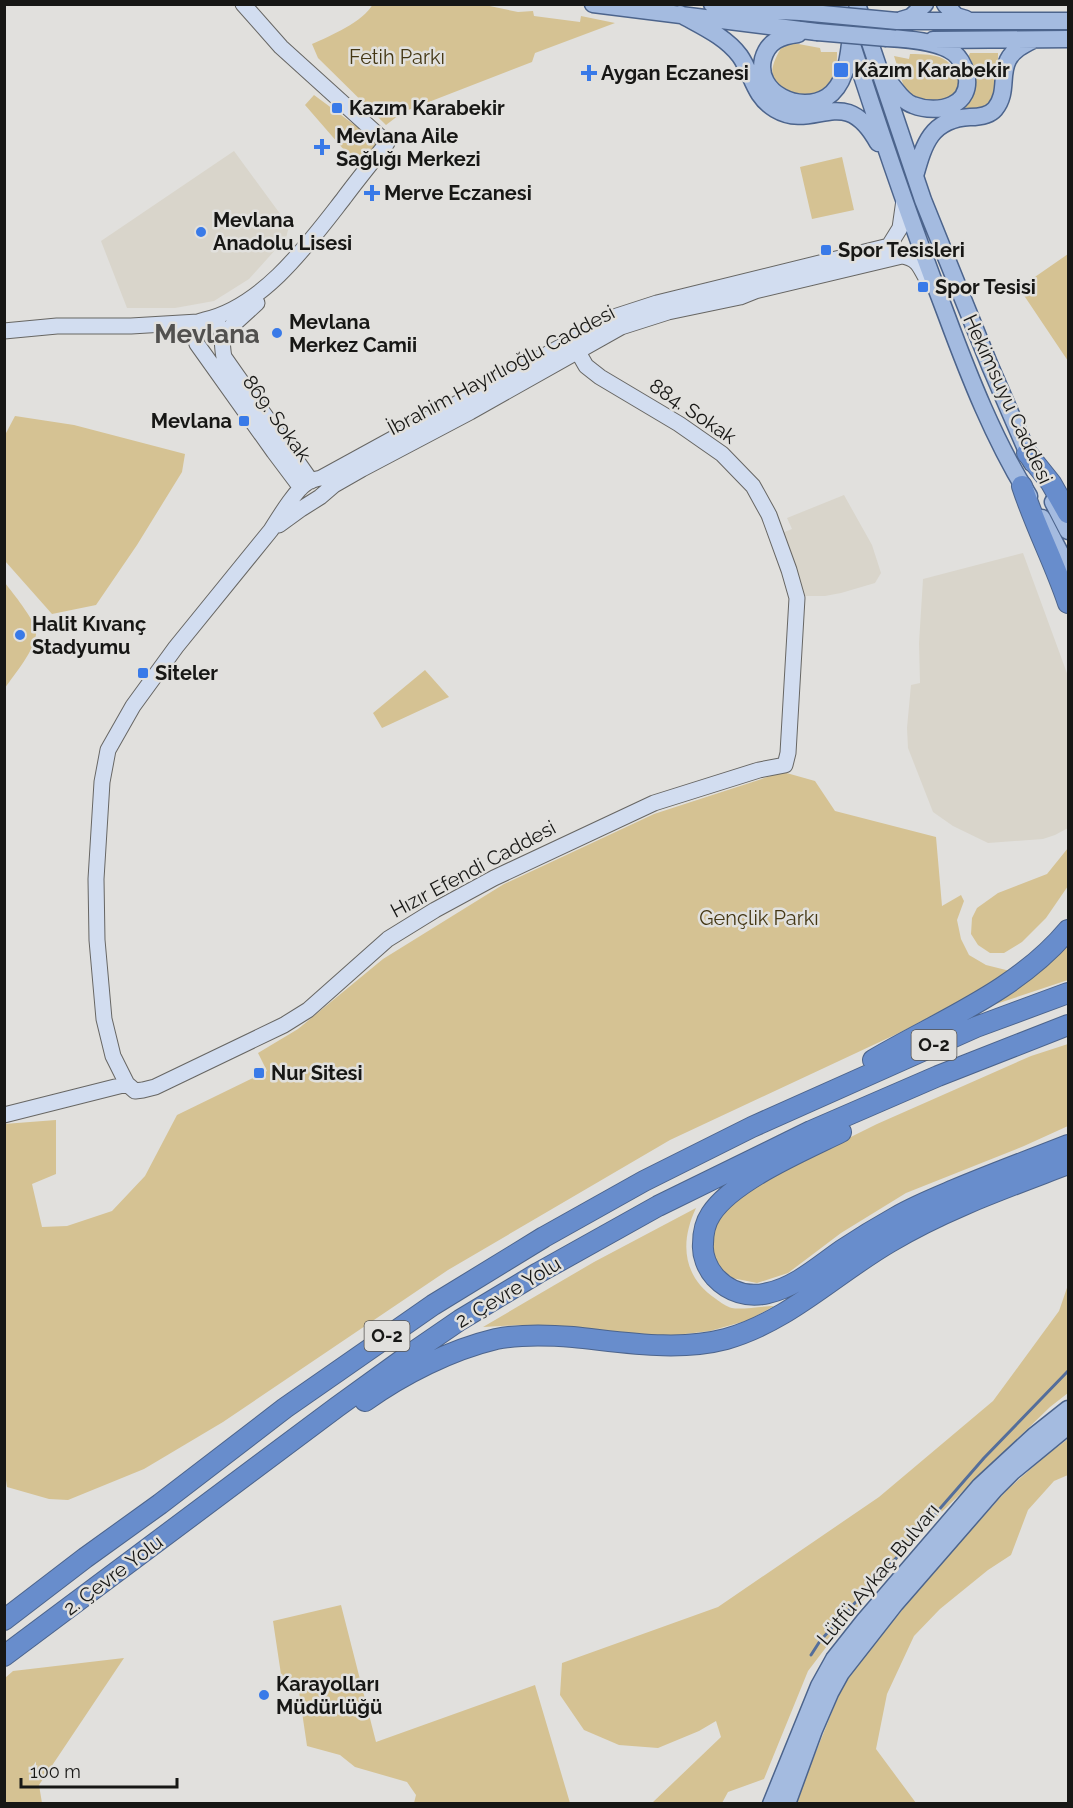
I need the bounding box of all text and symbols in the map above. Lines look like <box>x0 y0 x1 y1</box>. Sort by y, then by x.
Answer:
park label: Fetih Parkı <box>349 45 445 69</box>
place label: Kâzım Karabekir <box>854 58 1010 82</box>
place label: Aygan Eczanesi <box>601 61 749 85</box>
marker: Kâzım Karabekir <box>832 61 850 79</box>
marker: Aygan Eczanesi <box>582 66 596 80</box>
place label: Kazım Karabekir <box>349 96 505 120</box>
marker: Kazım Karabekir <box>330 101 344 115</box>
place label: Mevlana Aile Sağlığı Merkezi <box>336 124 481 171</box>
marker: Mevlana Aile Sağlığı Merkezi <box>313 138 331 156</box>
place label: Merve Eczanesi <box>384 181 532 205</box>
marker: Merve Eczanesi <box>365 186 379 200</box>
place label: Mevlana Anadolu Lisesi <box>213 208 352 255</box>
marker: Mevlana Anadolu Lisesi <box>194 225 208 239</box>
place label: Spor Tesisleri <box>838 238 965 262</box>
marker: Spor Tesisleri <box>819 243 833 257</box>
place label: Spor Tesisi <box>935 275 1036 299</box>
marker: Spor Tesisi <box>916 280 930 294</box>
street label: İbrahim Hayırlıoğlu Caddesi <box>383 299 619 440</box>
place label: Mevlana Merkez Camii <box>289 310 417 357</box>
street label: Hekimsuyu Caddesi <box>958 310 1058 488</box>
district label: Mevlana <box>154 319 260 349</box>
marker: Mevlana Merkez Camii <box>270 326 284 340</box>
street label: 869. Sokak <box>238 370 317 466</box>
street label: 884. Sokak <box>645 373 741 449</box>
place label: Mevlana <box>151 409 232 433</box>
marker: Mevlana <box>237 414 251 428</box>
place label: Halit Kıvanç Stadyumu <box>32 612 146 659</box>
marker: Halit Kıvanç Stadyumu <box>13 628 27 642</box>
place label: Siteler <box>155 661 218 685</box>
marker: Siteler <box>136 666 150 680</box>
street label: Hızır Efendi Caddesi <box>386 815 560 923</box>
park label: Gençlik Parkı <box>699 906 819 930</box>
road number: O-2 <box>912 1030 956 1060</box>
place label: Nur Sitesi <box>271 1061 363 1085</box>
marker: Nur Sitesi <box>252 1066 266 1080</box>
street label: 2. Çevre Yolu <box>451 1251 565 1333</box>
road number: O-2 <box>364 1321 410 1351</box>
street label: Lütfü Aykaç Bulvarı <box>812 1498 944 1650</box>
street label: 2. Çevre Yolu <box>59 1530 167 1620</box>
place label: Karayolları Müdürlüğü <box>276 1672 382 1719</box>
marker: Karayolları Müdürlüğü <box>257 1688 271 1702</box>
scale bar <box>21 1751 177 1789</box>
text: 100 m <box>30 1761 81 1782</box>

